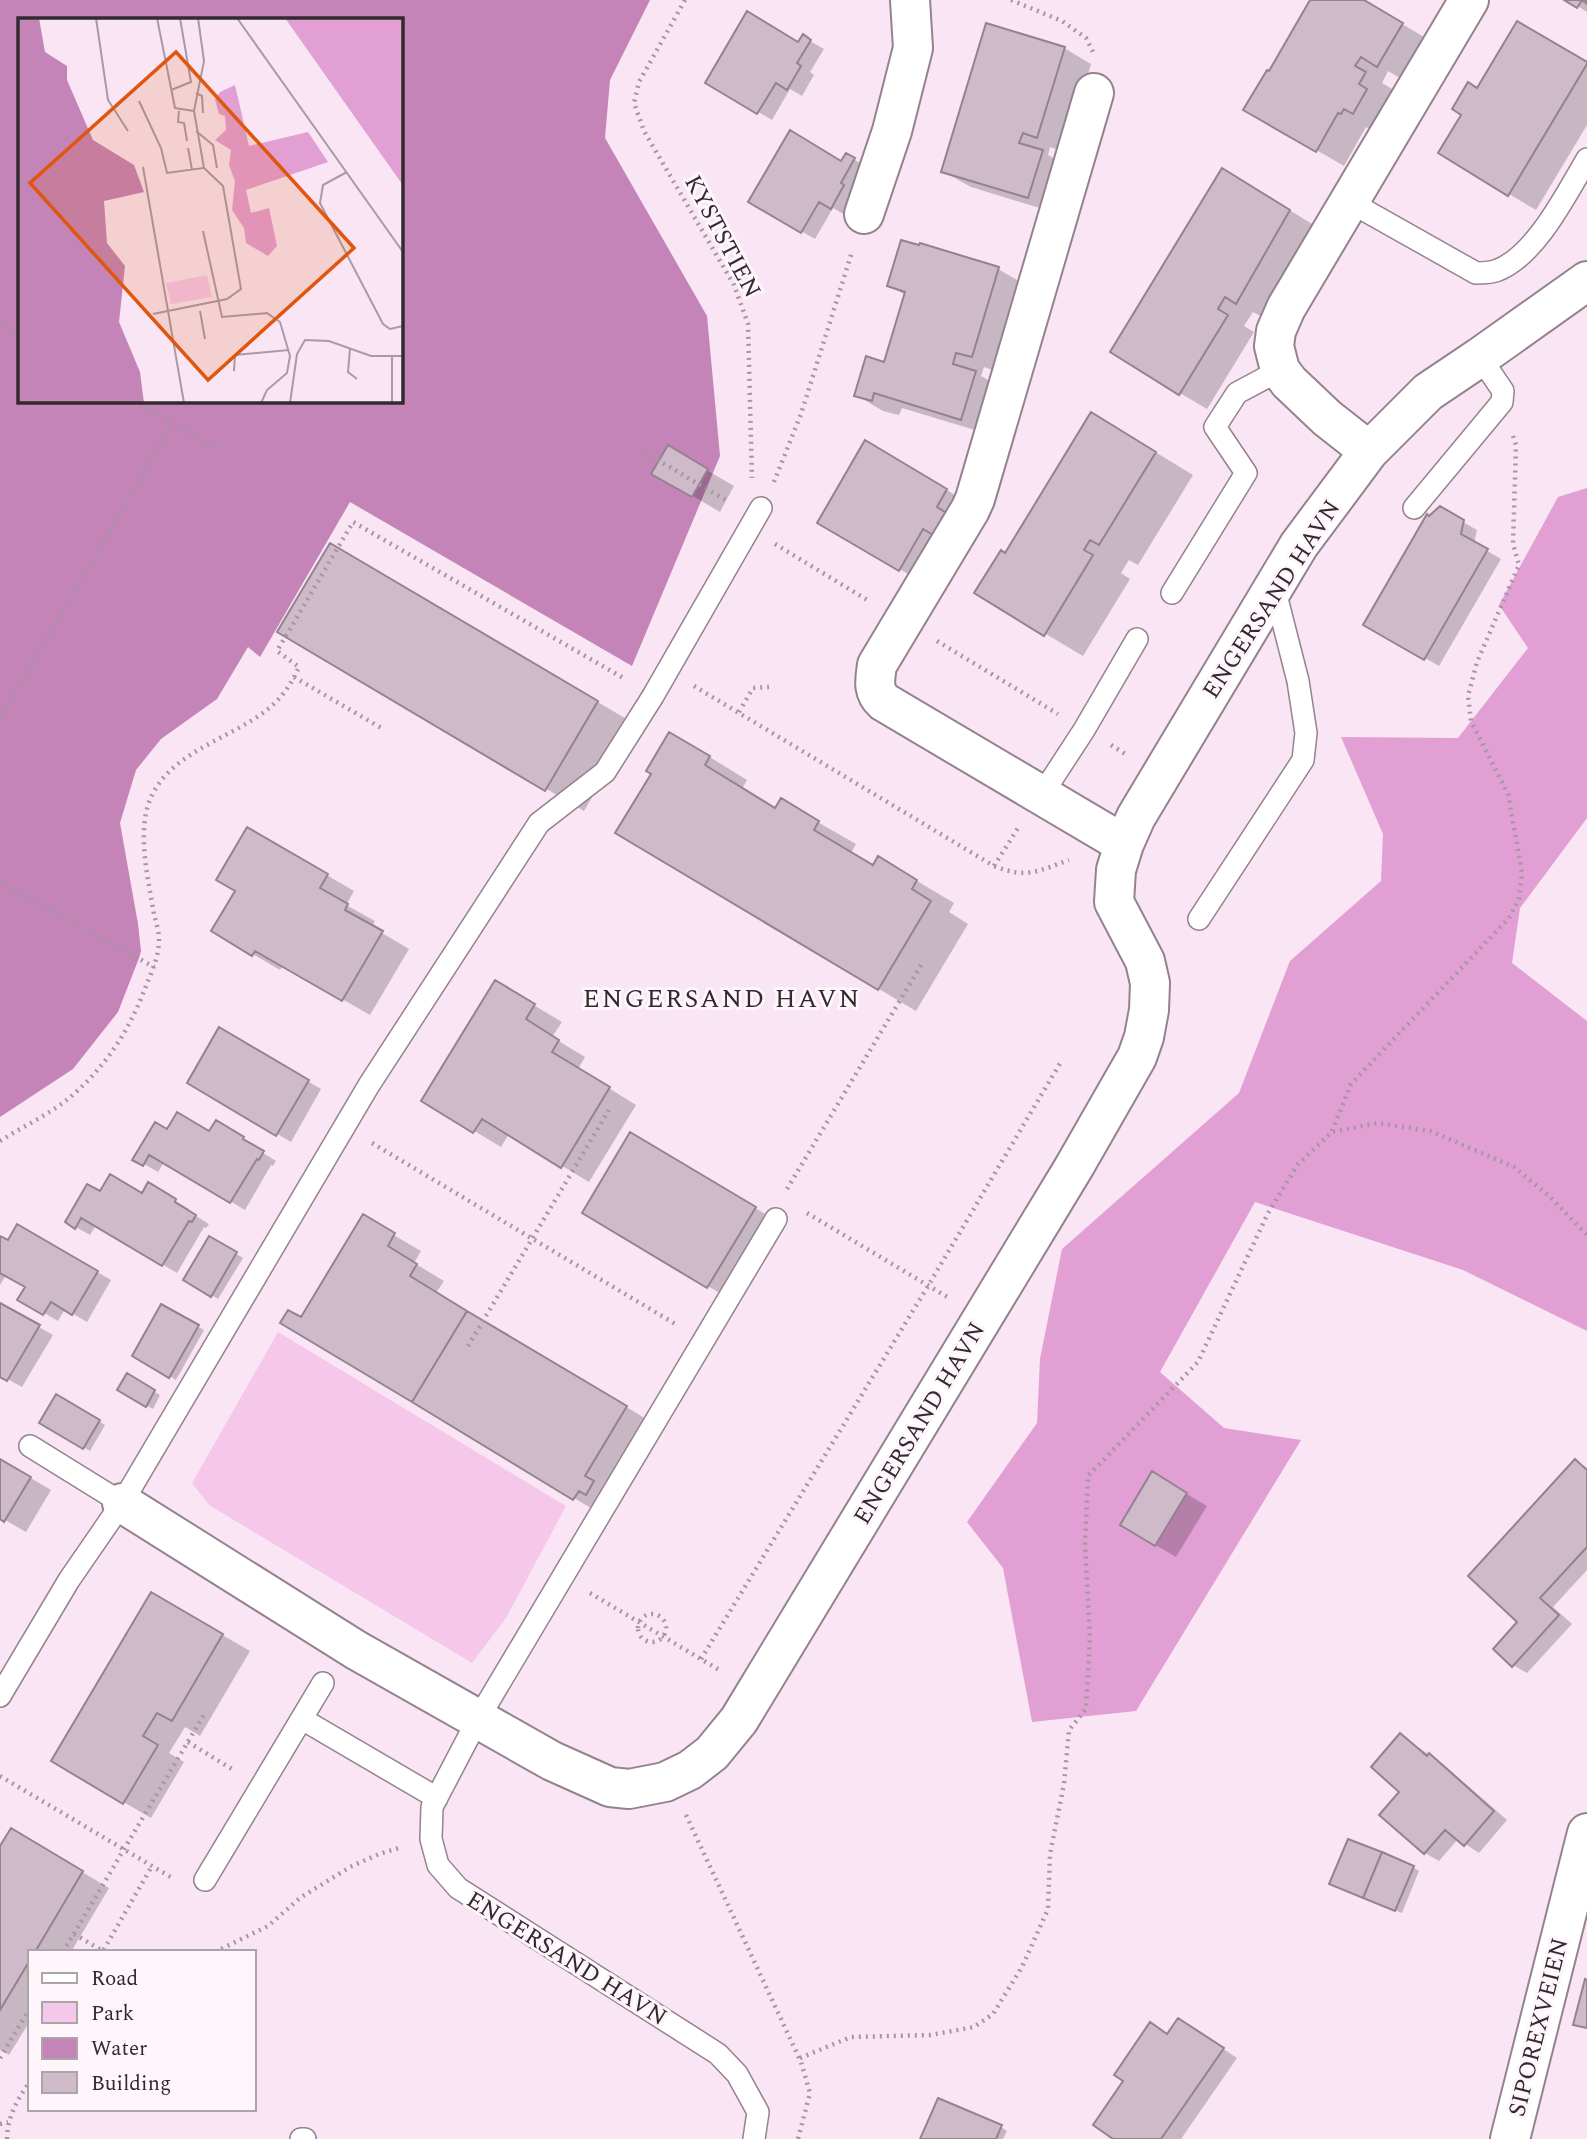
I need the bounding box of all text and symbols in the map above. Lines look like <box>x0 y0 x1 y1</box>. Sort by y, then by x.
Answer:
inset map <box>18 18 402 402</box>
street label: KYSTSTIEN <box>675 168 770 305</box>
street label: ENGERSAND HAVN <box>1194 493 1350 706</box>
district label: ENGERSAND HAVN <box>583 979 861 1019</box>
street label: ENGERSAND HAVN <box>845 1315 995 1532</box>
street label: ENGERSAND HAVN <box>459 1882 674 2035</box>
street label: SIPOREXVEIEN <box>1499 1934 1579 2120</box>
legend <box>28 1950 256 2111</box>
text: Road <box>91 1963 138 1995</box>
text: Park <box>91 1998 135 2030</box>
text: Water <box>91 2033 147 2065</box>
text: Building <box>91 2068 171 2100</box>

